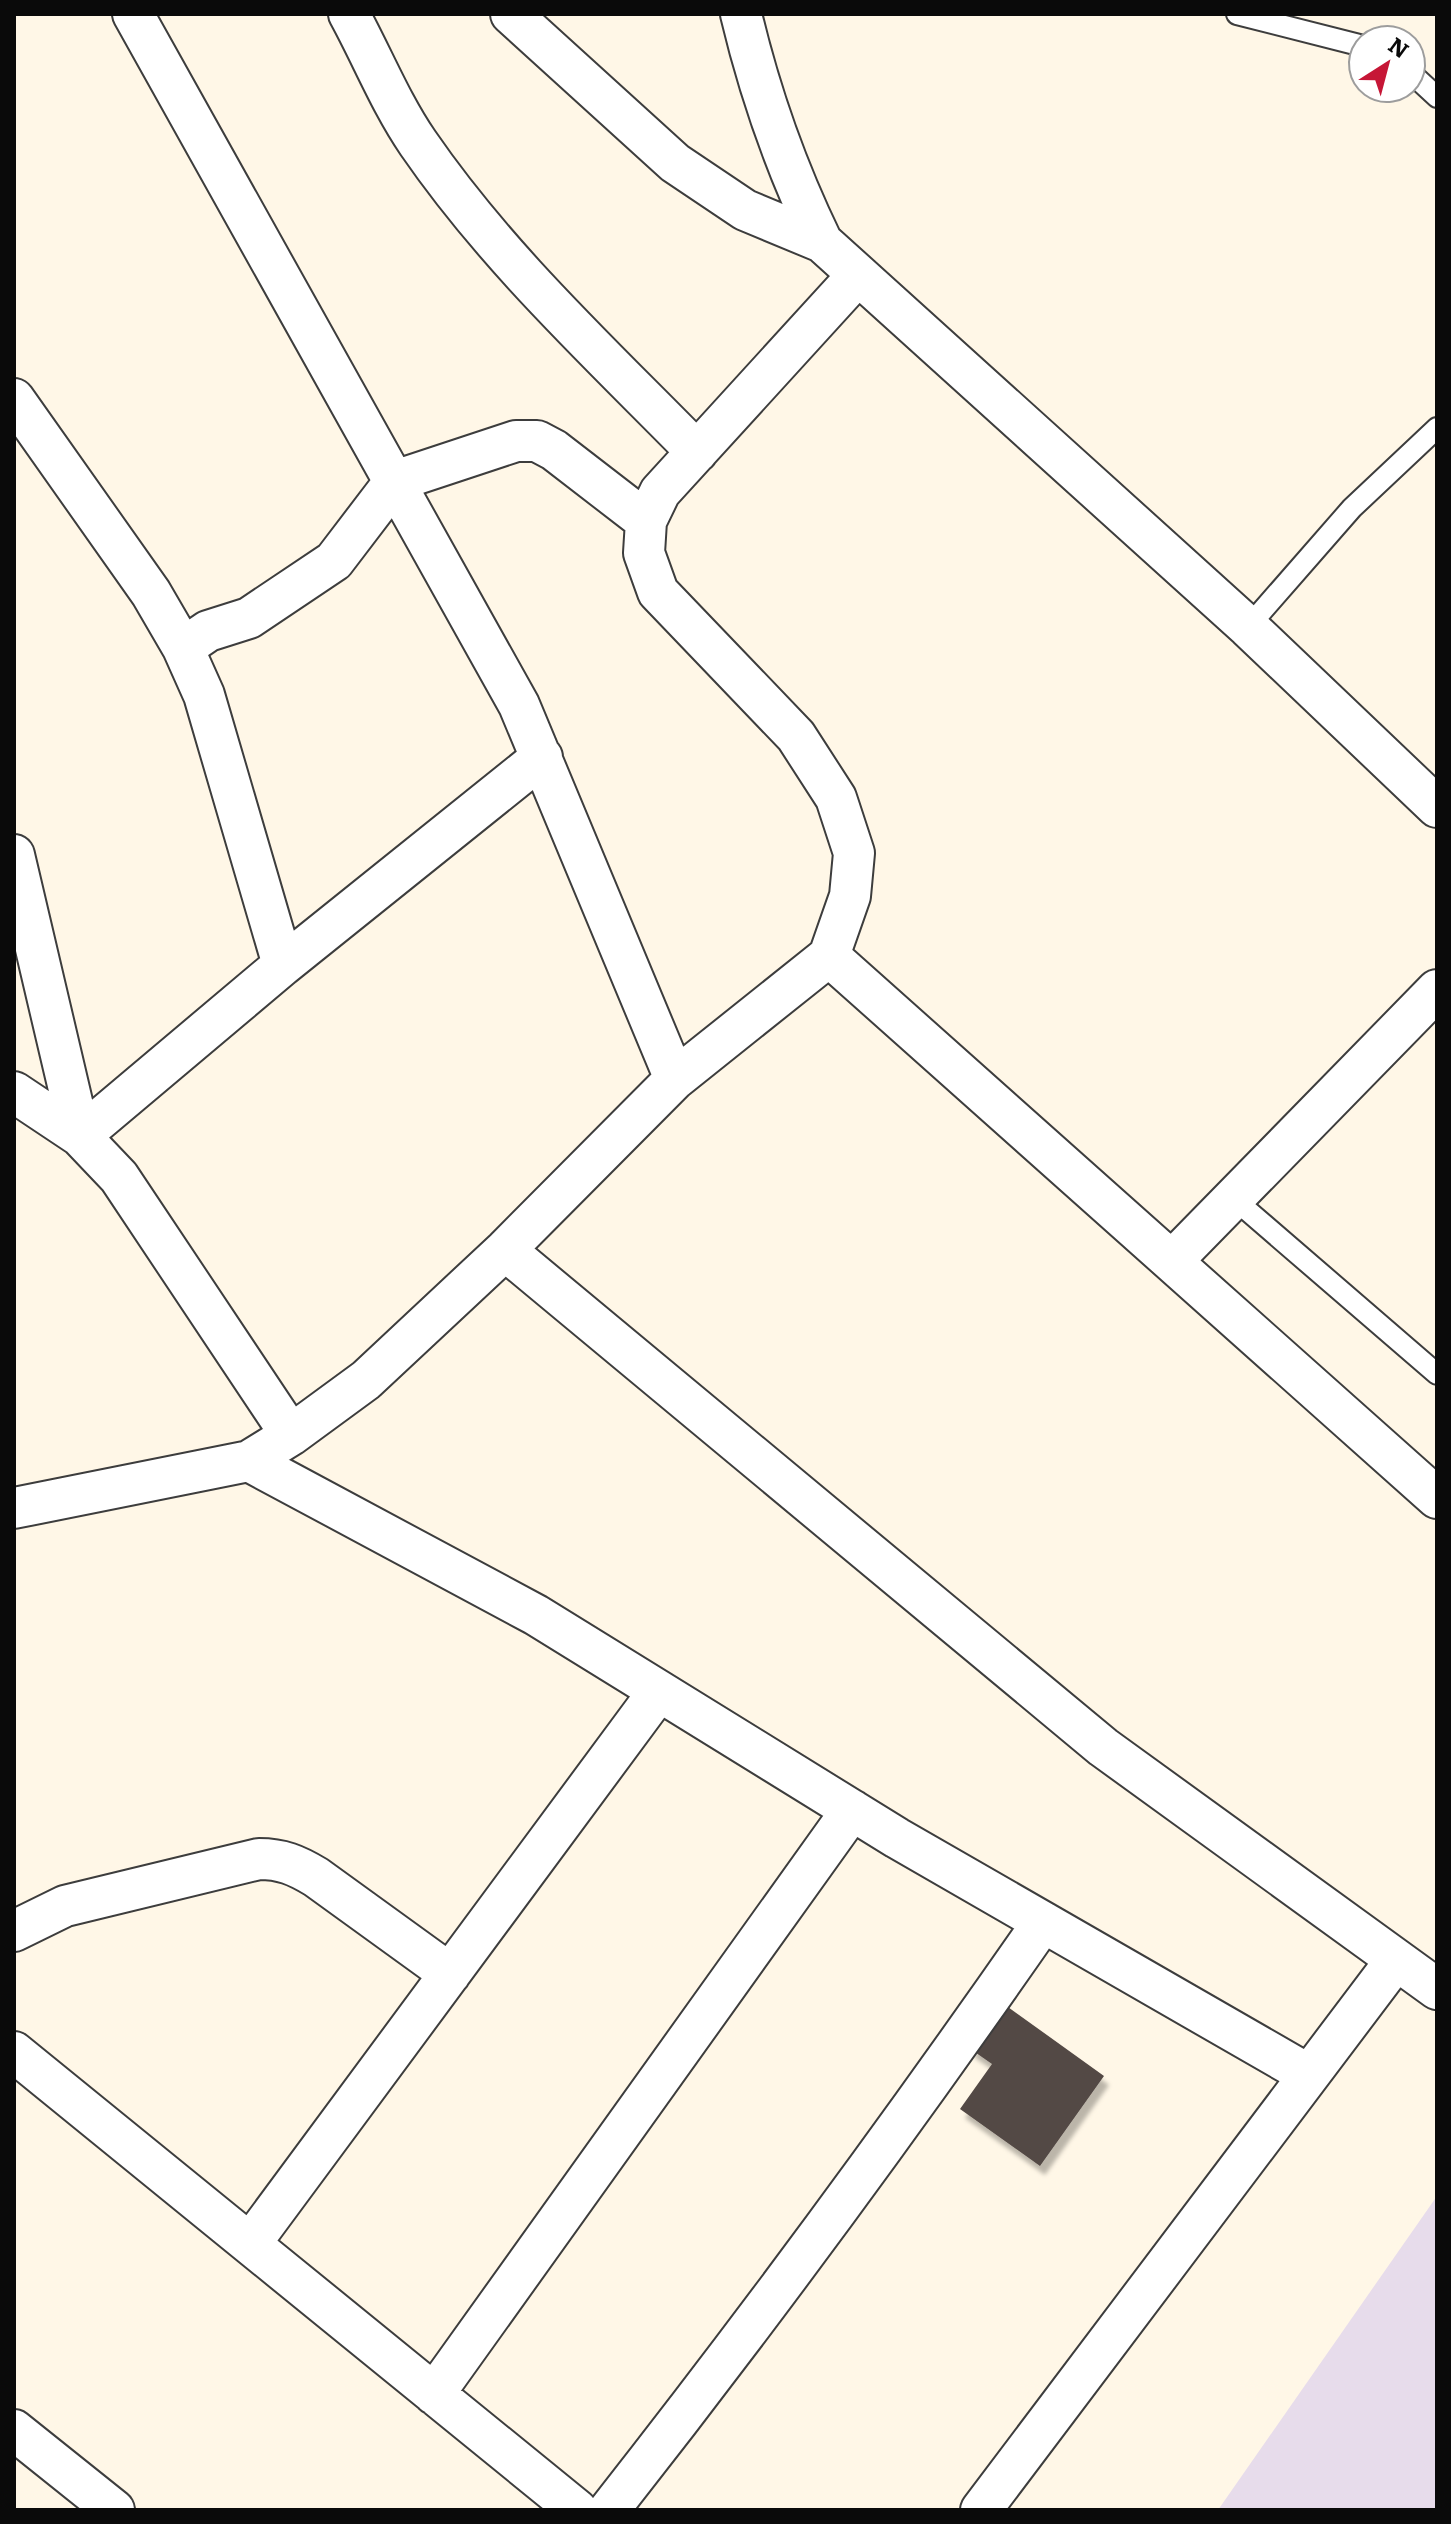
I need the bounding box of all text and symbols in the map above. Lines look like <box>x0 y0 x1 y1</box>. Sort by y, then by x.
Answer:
north arrow <box>1347 24 1427 104</box>
text: N <box>1382 28 1417 65</box>

